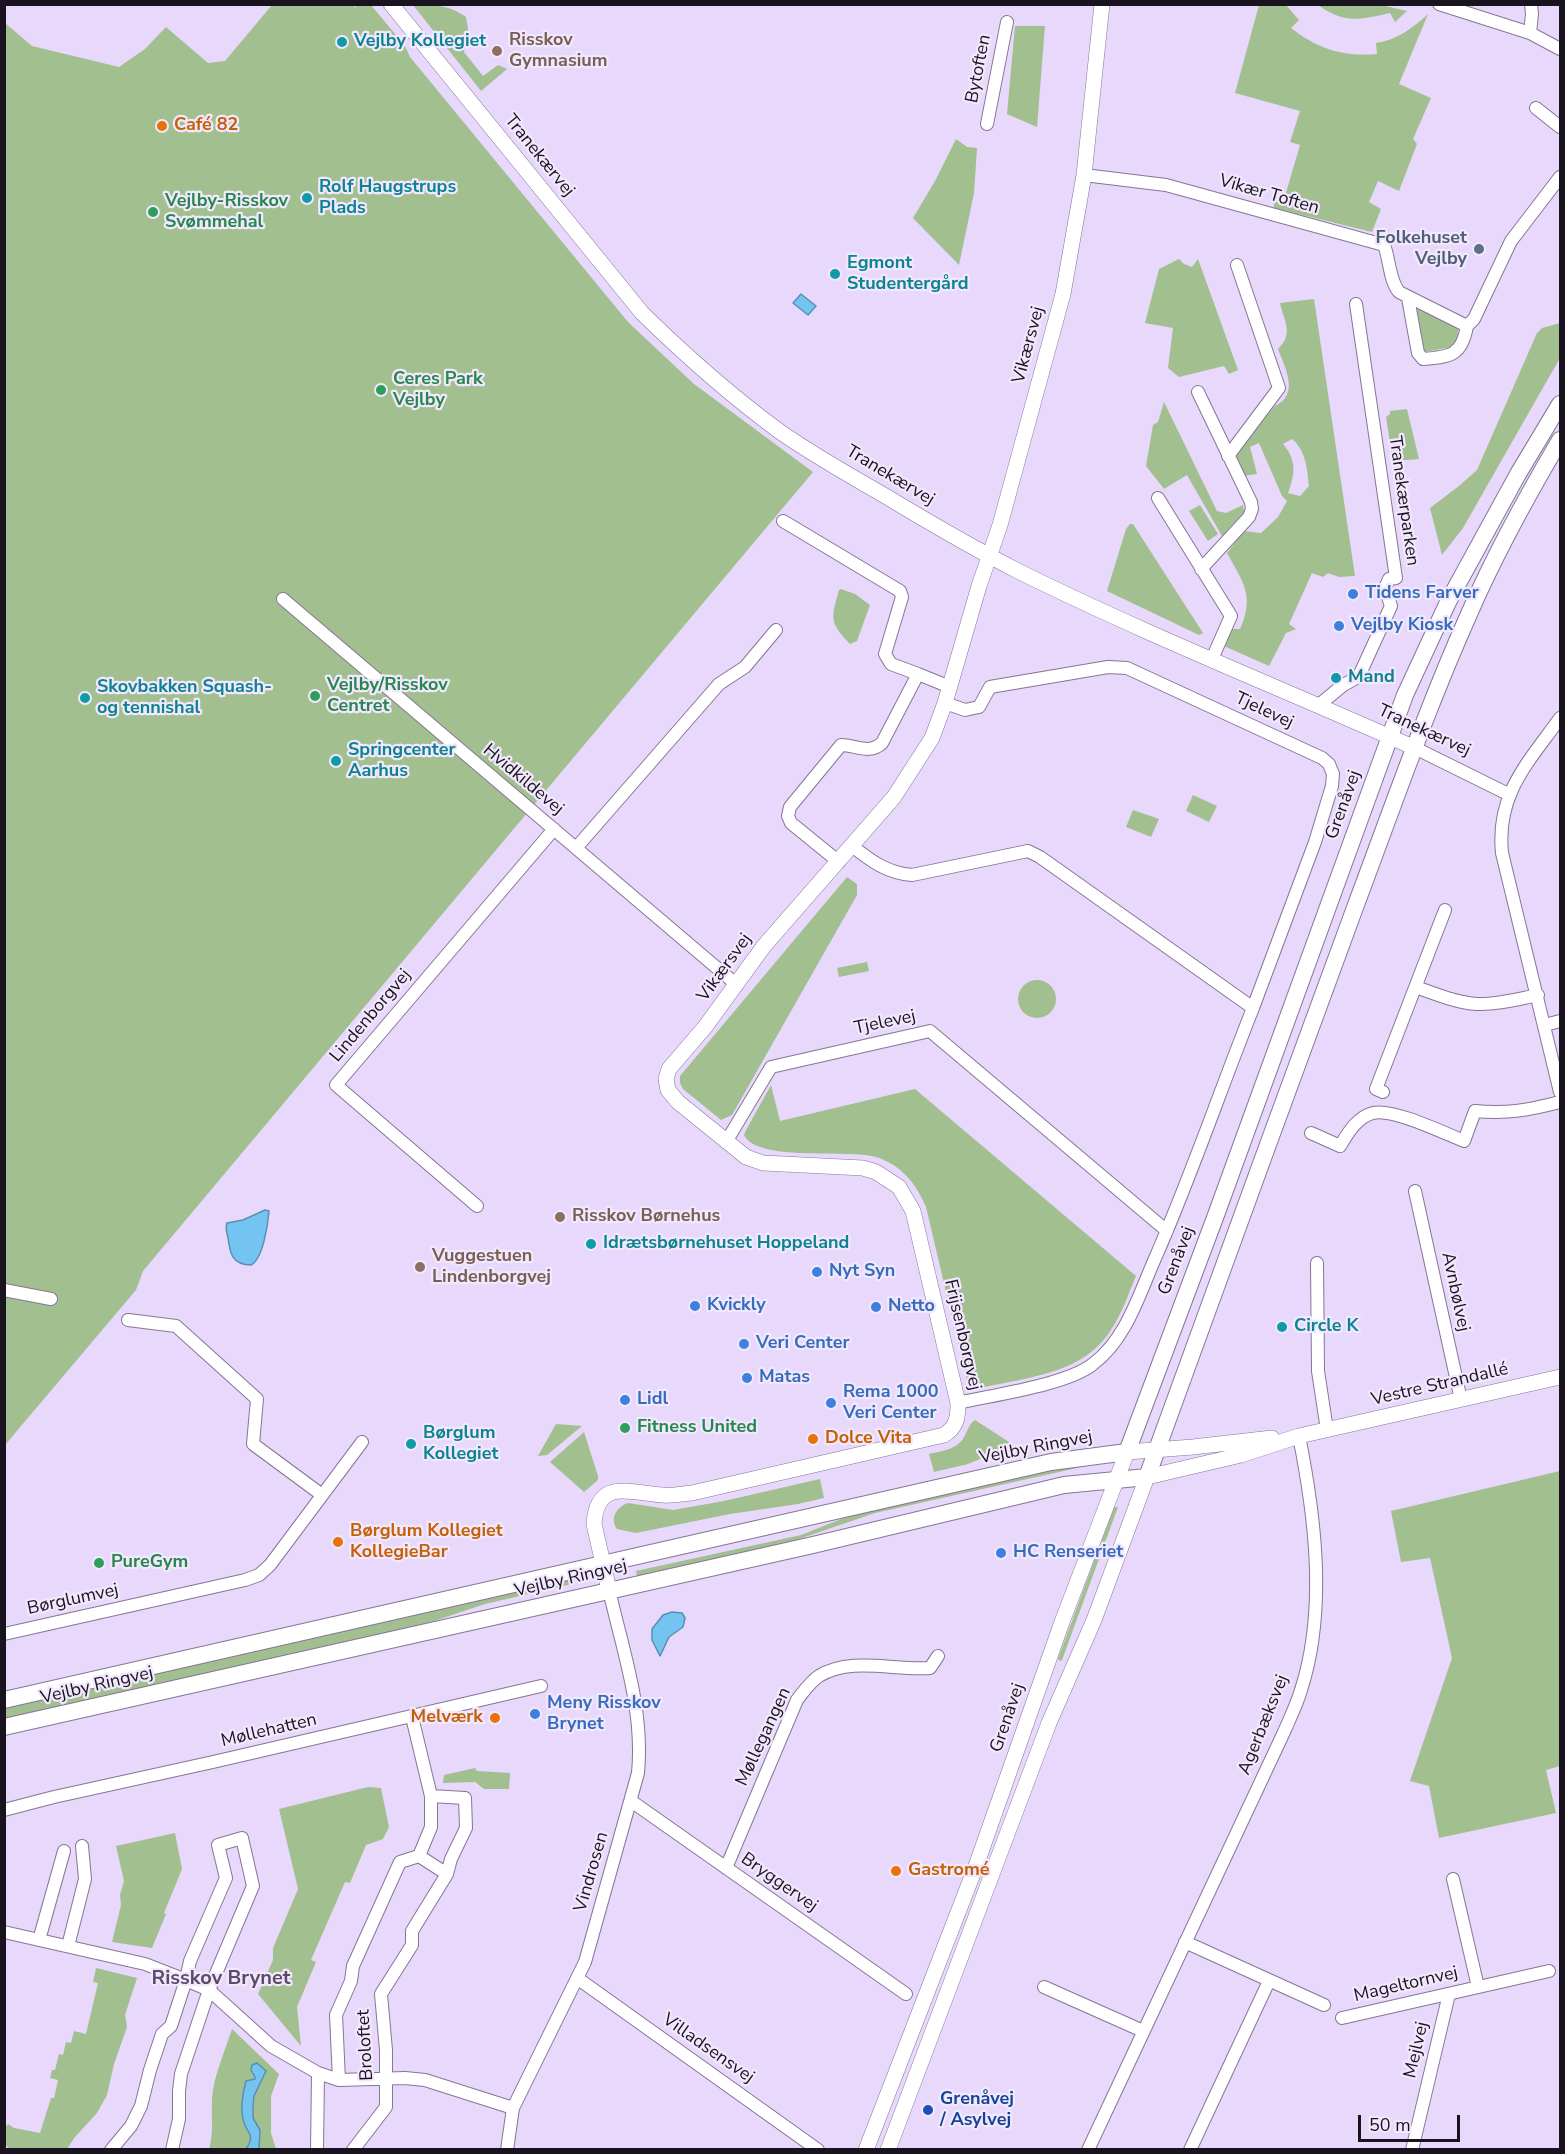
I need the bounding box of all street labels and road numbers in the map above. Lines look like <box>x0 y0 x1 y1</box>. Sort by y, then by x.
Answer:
street label: Bytoften <box>962 33 996 105</box>
street label: Tranekærvej <box>499 111 579 201</box>
street label: Vikær Toften <box>1217 170 1321 220</box>
street label: Vikærsvej <box>1008 304 1050 386</box>
street label: Tranekærparken <box>1383 435 1423 567</box>
street label: Tranekærvej <box>842 441 938 511</box>
street label: Tjelevej <box>1231 688 1297 734</box>
street label: Tranekærvej <box>1374 700 1474 762</box>
street label: Hvidkildevej <box>478 740 568 820</box>
street label: Grenåvej <box>1322 768 1366 842</box>
street label: Vikærsvej <box>693 930 757 1006</box>
street label: Lindenborgvej <box>326 965 416 1067</box>
street label: Tjelevej <box>852 1006 918 1040</box>
street label: Grenåvej <box>1154 1224 1200 1298</box>
street label: Avnbølvej <box>1436 1250 1474 1334</box>
street label: Frijsenborgvej <box>939 1277 985 1393</box>
street label: Vestre Strandallé <box>1369 1359 1511 1411</box>
street label: Vejlby Ringvej <box>978 1426 1094 1470</box>
street label: Vejlby Ringvej <box>513 1556 629 1602</box>
street label: Børglumvej <box>25 1580 121 1620</box>
street label: Vejlby Ringvej <box>39 1663 155 1709</box>
street label: Agerbæksvej <box>1234 1672 1294 1778</box>
street label: Grenåvej <box>986 1681 1030 1755</box>
street label: Møllegangen <box>732 1684 796 1790</box>
street label: Møllehatten <box>219 1710 319 1752</box>
street label: Vindrosen <box>570 1830 614 1914</box>
street label: Bryggervej <box>736 1849 822 1917</box>
street label: Mageltornvej <box>1352 1963 1460 2007</box>
street label: Broloftet <box>353 2009 379 2081</box>
street label: Villadsensvej <box>658 2009 758 2089</box>
street label: Mejlvej <box>1400 2020 1434 2080</box>

